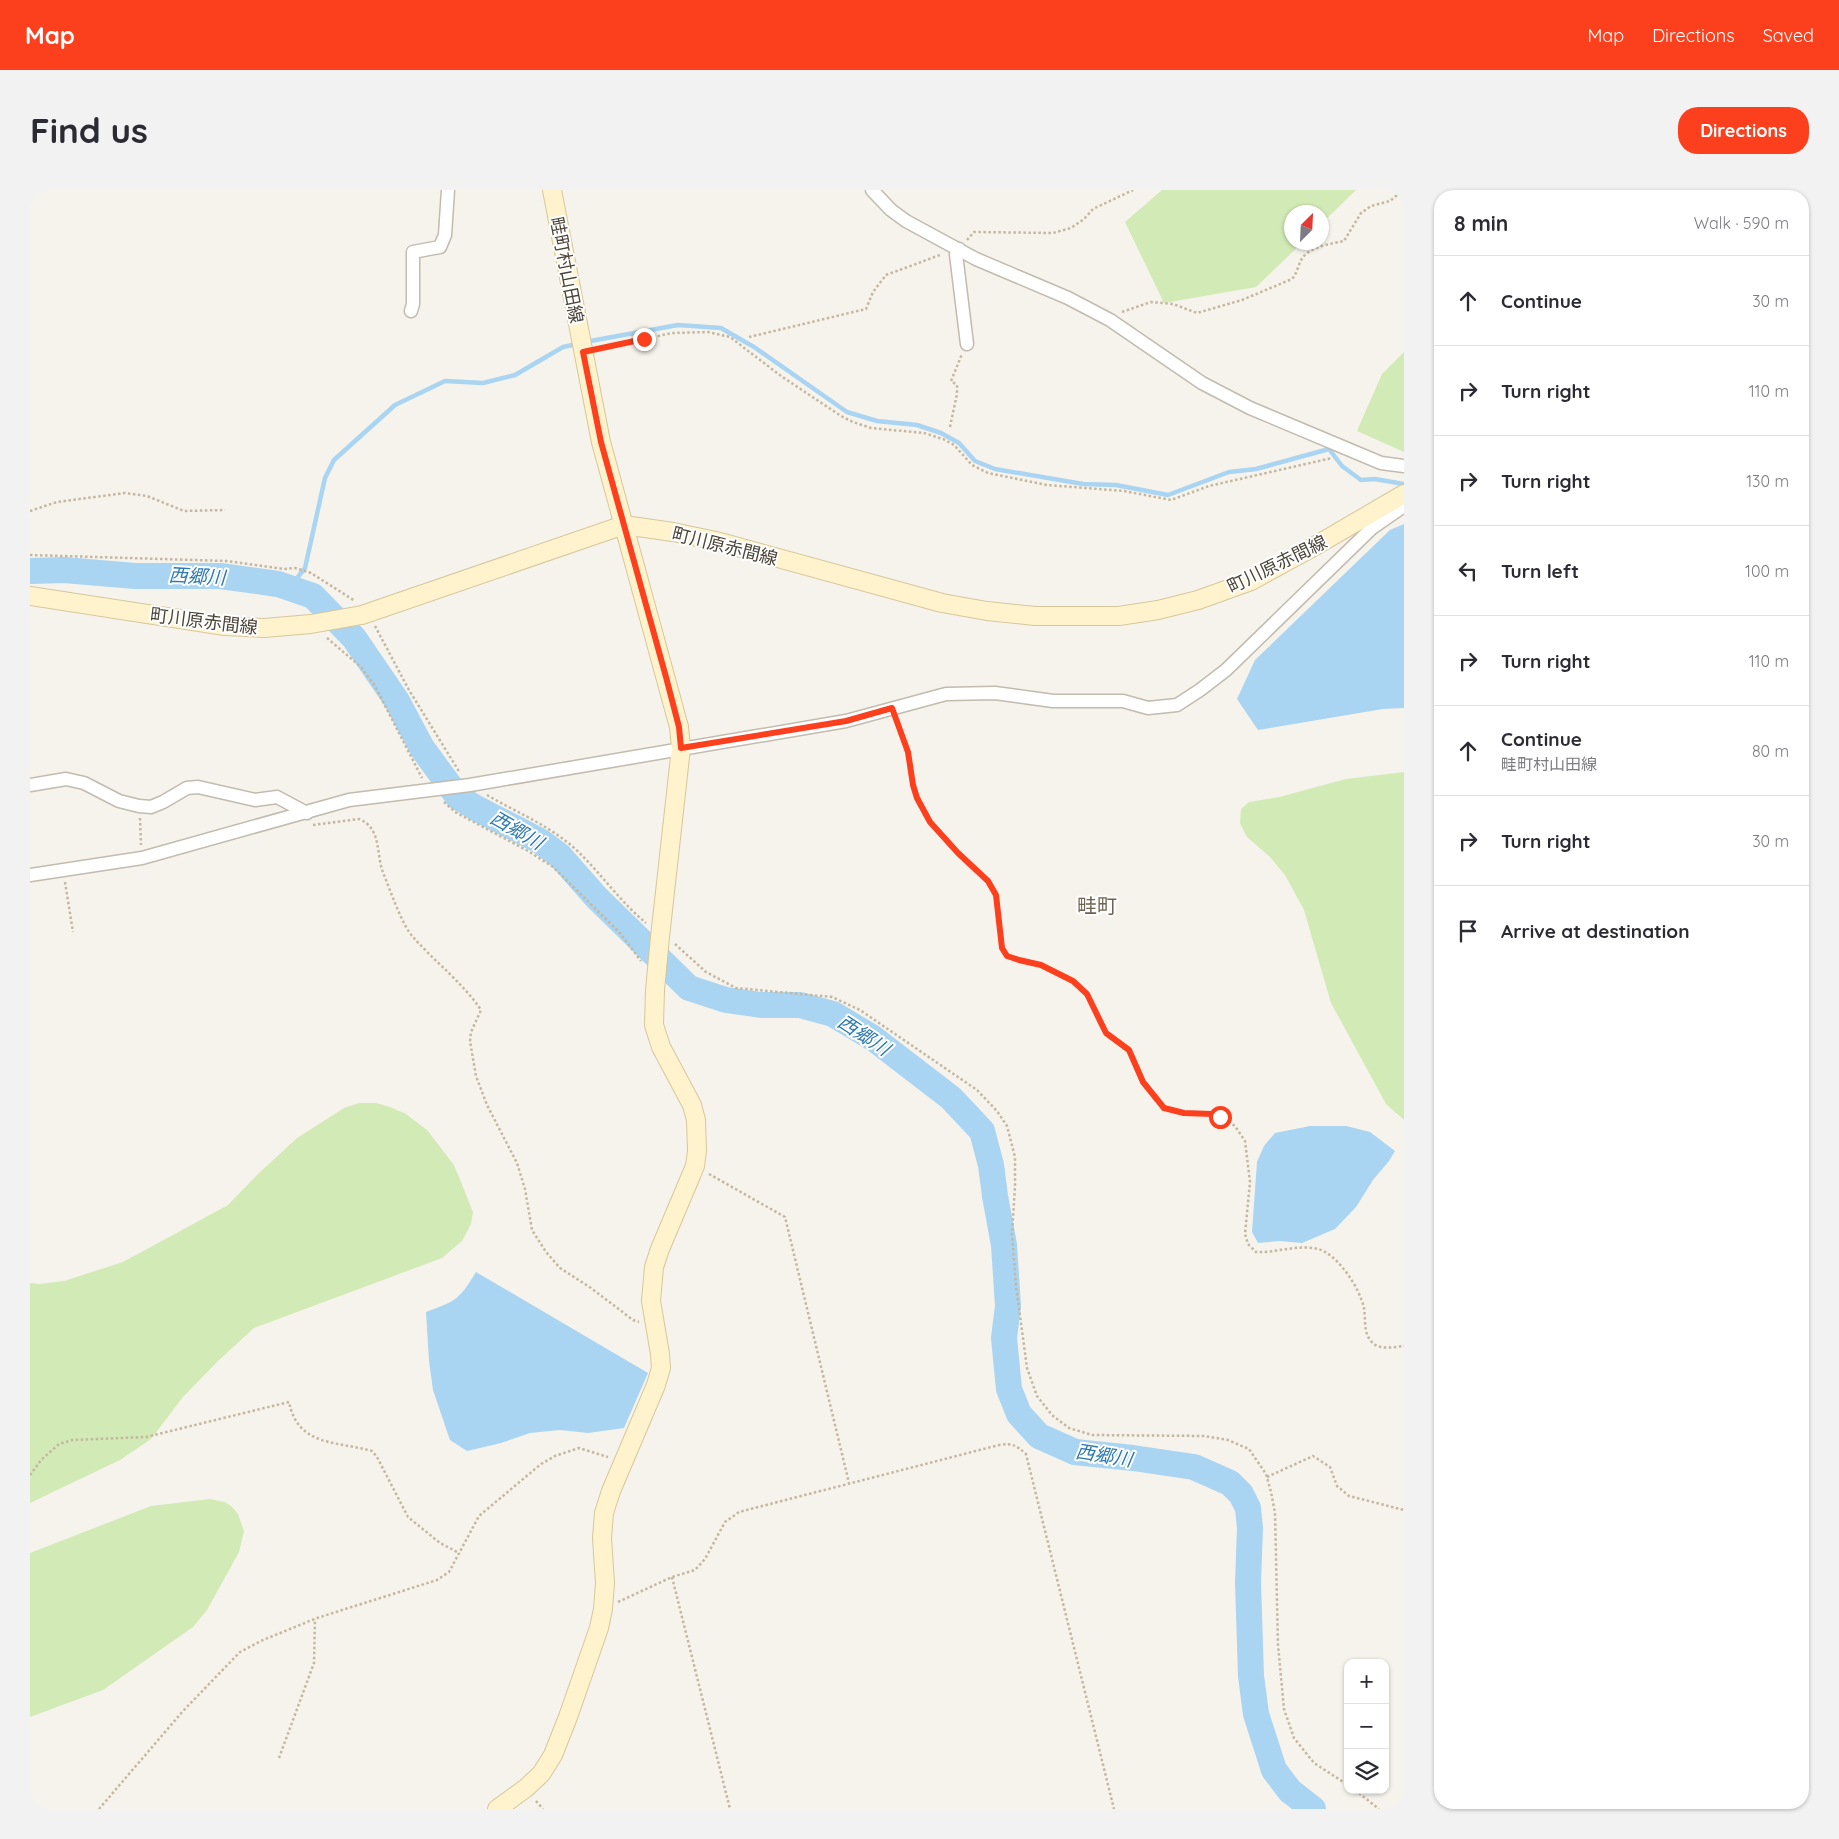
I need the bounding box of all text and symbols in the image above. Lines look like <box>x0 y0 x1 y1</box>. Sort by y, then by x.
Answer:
text: Map <box>25 20 75 50</box>
text: Map <box>1587 24 1624 47</box>
text: Directions <box>1652 24 1735 47</box>
text: Saved <box>1763 24 1814 47</box>
button: Directions <box>1678 107 1809 154</box>
text: Find us <box>30 108 148 152</box>
north arrow <box>1284 205 1329 250</box>
text: 8 min <box>1454 210 1508 236</box>
text: Walk · 590 m <box>1694 213 1789 233</box>
street label: 畦町村山田線 <box>545 215 589 325</box>
icon: ahead <box>1454 287 1482 315</box>
text: Continue <box>1501 289 1582 313</box>
text: 30 m <box>1752 291 1789 311</box>
route end <box>633 328 656 351</box>
icon: right <box>1454 377 1482 405</box>
text: Turn right <box>1501 379 1590 403</box>
text: 110 m <box>1749 381 1789 401</box>
icon: right <box>1454 467 1482 495</box>
text: Turn right <box>1501 469 1590 493</box>
text: 130 m <box>1746 471 1789 491</box>
street label: 町川原赤間線 <box>670 522 780 570</box>
street label: 町川原赤間線 <box>1223 530 1331 598</box>
icon: left <box>1454 557 1482 585</box>
text: Turn left <box>1501 559 1579 583</box>
text: 100 m <box>1745 561 1789 581</box>
water label: 西郷川 <box>168 563 228 590</box>
street label: 町川原赤間線 <box>149 603 259 639</box>
icon: right <box>1454 647 1482 675</box>
text: Turn right <box>1501 649 1590 673</box>
text: 110 m <box>1749 651 1789 671</box>
text: Continue <box>1501 727 1582 751</box>
icon: ahead <box>1454 737 1482 765</box>
text: 80 m <box>1752 741 1789 761</box>
text: 畦町村山田線 <box>1501 754 1597 774</box>
water label: 西郷川 <box>486 805 549 856</box>
icon: right <box>1454 827 1482 855</box>
text: Turn right <box>1501 829 1590 853</box>
text: 30 m <box>1752 831 1789 851</box>
district label: 畦町 <box>1077 893 1117 918</box>
icon: arrive <box>1454 917 1482 945</box>
text: Arrive at destination <box>1501 919 1690 943</box>
water label: 西郷川 <box>834 1009 896 1062</box>
route start <box>1209 1106 1232 1129</box>
water label: 西郷川 <box>1074 1439 1136 1472</box>
map controls <box>1344 1659 1389 1794</box>
button: + <box>1344 1659 1389 1704</box>
button: − <box>1344 1704 1389 1749</box>
button: layers <box>1344 1749 1389 1794</box>

